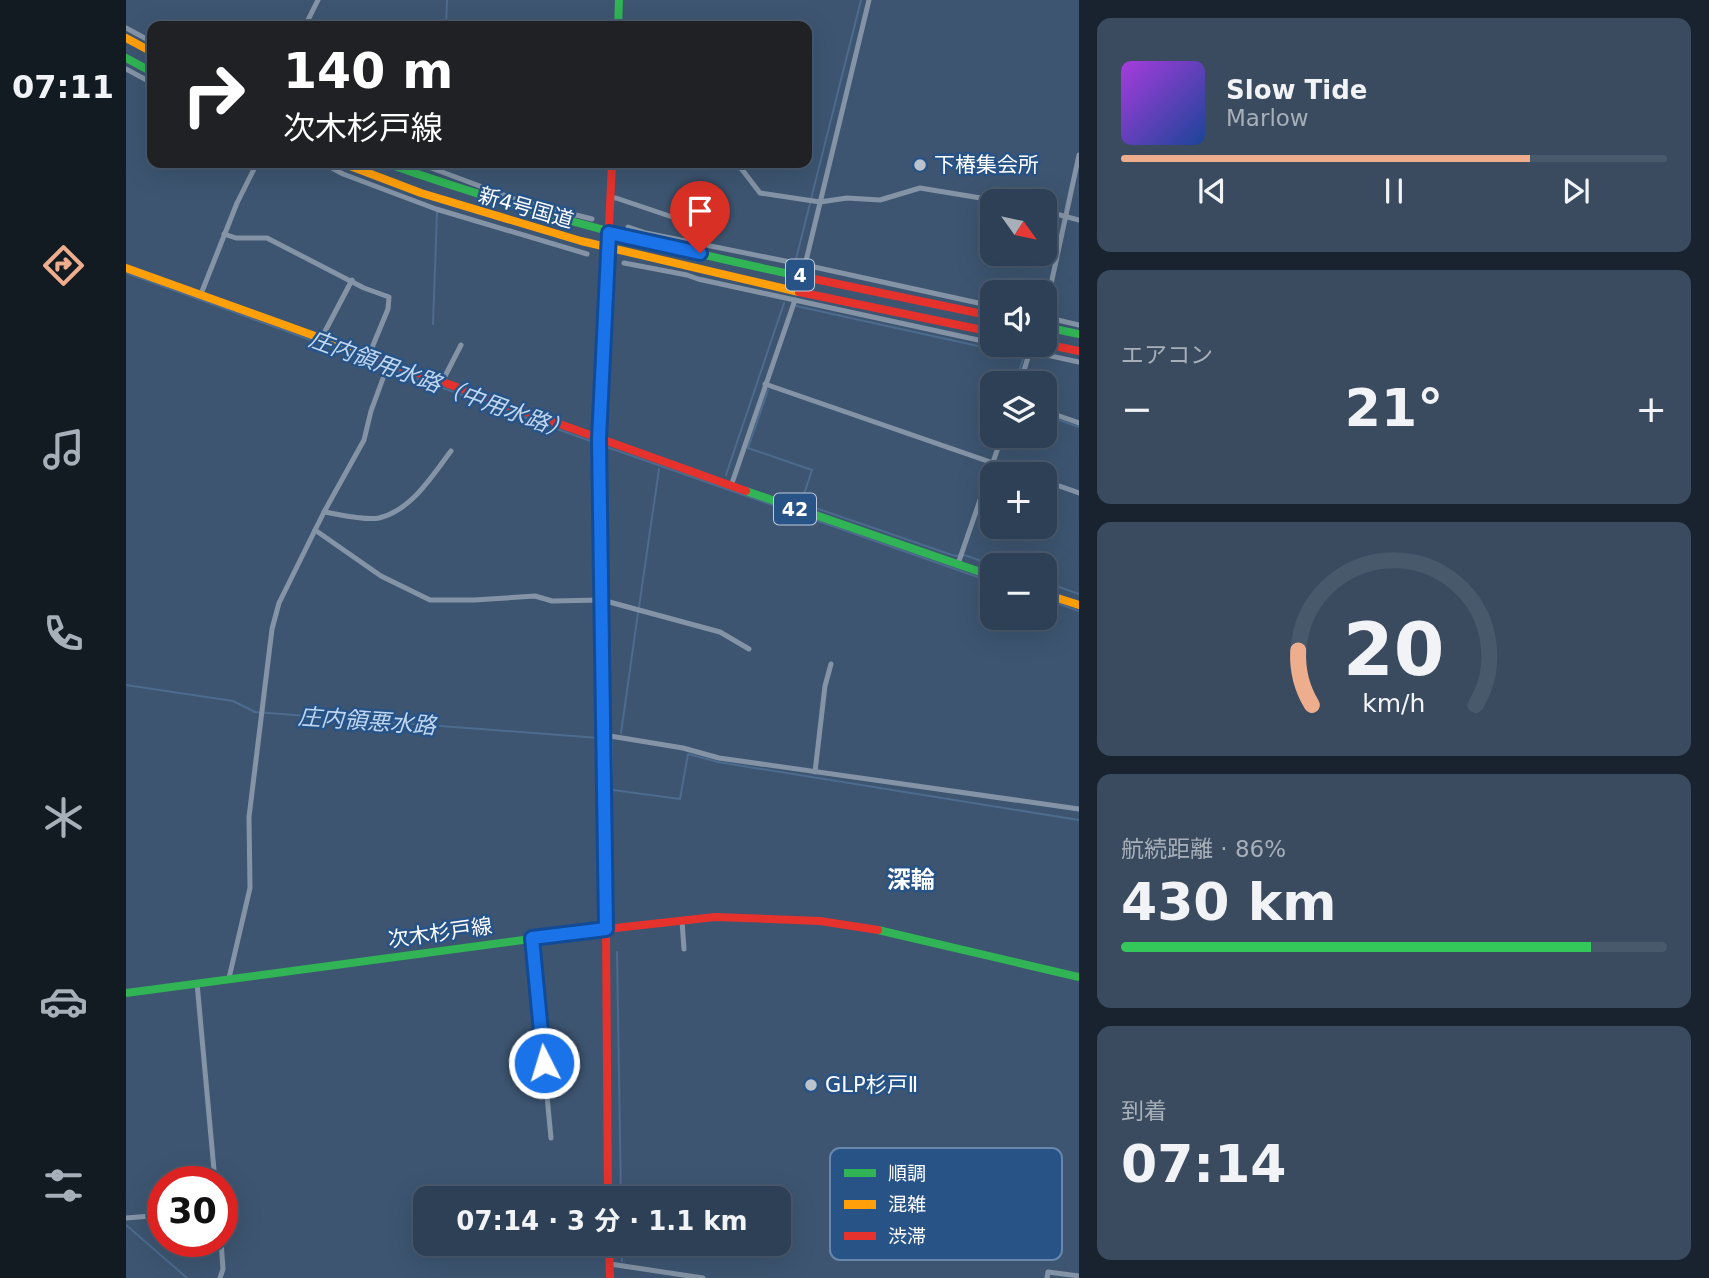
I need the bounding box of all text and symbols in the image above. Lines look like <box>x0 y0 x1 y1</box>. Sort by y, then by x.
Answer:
text: 140 m <box>283 43 453 100</box>
icon: right <box>168 49 259 140</box>
text: 07:11 <box>12 68 114 106</box>
text: Slow Tide <box>1226 75 1367 105</box>
text: Marlow <box>1226 105 1309 131</box>
text: 次木杉戸線 <box>283 109 443 147</box>
place label: 下椿集会所 <box>934 153 1039 177</box>
marker: 下椿集会所 <box>912 157 928 173</box>
icon: previous <box>1193 172 1231 210</box>
icon: pause <box>1375 172 1413 210</box>
icon: next <box>1557 172 1595 210</box>
pin <box>670 181 730 253</box>
street label: 新4号国道 <box>476 183 576 233</box>
north arrow <box>980 189 1057 266</box>
map controls <box>980 189 1057 630</box>
icon: arrive <box>681 192 719 230</box>
icon: directions <box>39 241 88 290</box>
road number: 4 <box>786 260 814 290</box>
button: sound <box>980 280 1057 357</box>
water label: 庄内領用水路（中用水路） <box>306 326 574 444</box>
text: エアコン <box>1121 342 1213 368</box>
button: layers <box>980 371 1057 448</box>
text: 21° <box>1345 378 1443 438</box>
text: − <box>1121 387 1153 431</box>
text: + <box>1635 387 1667 431</box>
icon: music <box>39 425 88 474</box>
button: + <box>980 462 1057 539</box>
road number: 42 <box>774 494 816 524</box>
button: − <box>980 553 1057 630</box>
text: 20 <box>1343 607 1445 692</box>
icon: phone <box>39 609 88 658</box>
text: km/h <box>1362 689 1426 718</box>
water label: 庄内領悪水路 <box>297 703 439 739</box>
icon: climate <box>39 793 88 842</box>
text: 航続距離 · 86% <box>1121 836 1286 862</box>
district label: 深輪 <box>887 866 935 894</box>
text: 430 km <box>1121 872 1336 932</box>
street label: 次木杉戸線 <box>386 914 494 952</box>
icon: car <box>39 977 88 1026</box>
position arrow <box>507 1026 581 1100</box>
place label: GLP杉戸Ⅱ <box>825 1073 918 1097</box>
marker: GLP杉戸Ⅱ <box>803 1077 819 1093</box>
text: 到着 <box>1121 1098 1167 1124</box>
text: 07:14 <box>1121 1134 1287 1194</box>
legend <box>830 1148 1062 1260</box>
icon: filters <box>39 1161 88 1210</box>
text: 順調 <box>888 1162 926 1184</box>
speed limit sign: 30 <box>147 1166 238 1257</box>
text: 混雑 <box>888 1193 926 1215</box>
text: 07:14 · 3 分 · 1.1 km <box>456 1206 748 1236</box>
text: 渋滞 <box>888 1225 926 1247</box>

